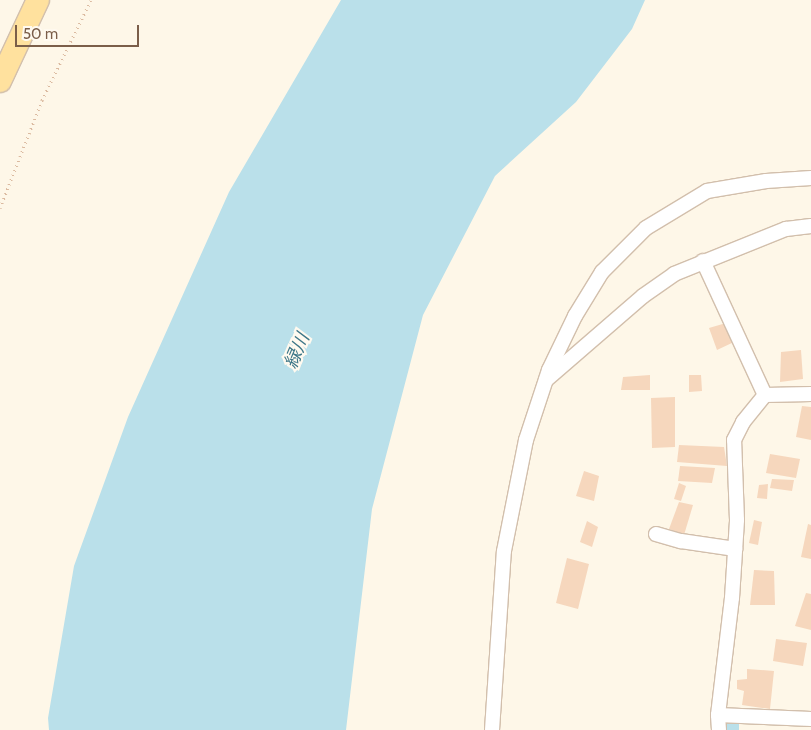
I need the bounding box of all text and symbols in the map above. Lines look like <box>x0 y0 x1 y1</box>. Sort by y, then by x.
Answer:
scale bar <box>18 15 141 47</box>
text: 50 m <box>23 25 58 43</box>
water label: 緑川 <box>280 330 314 372</box>

